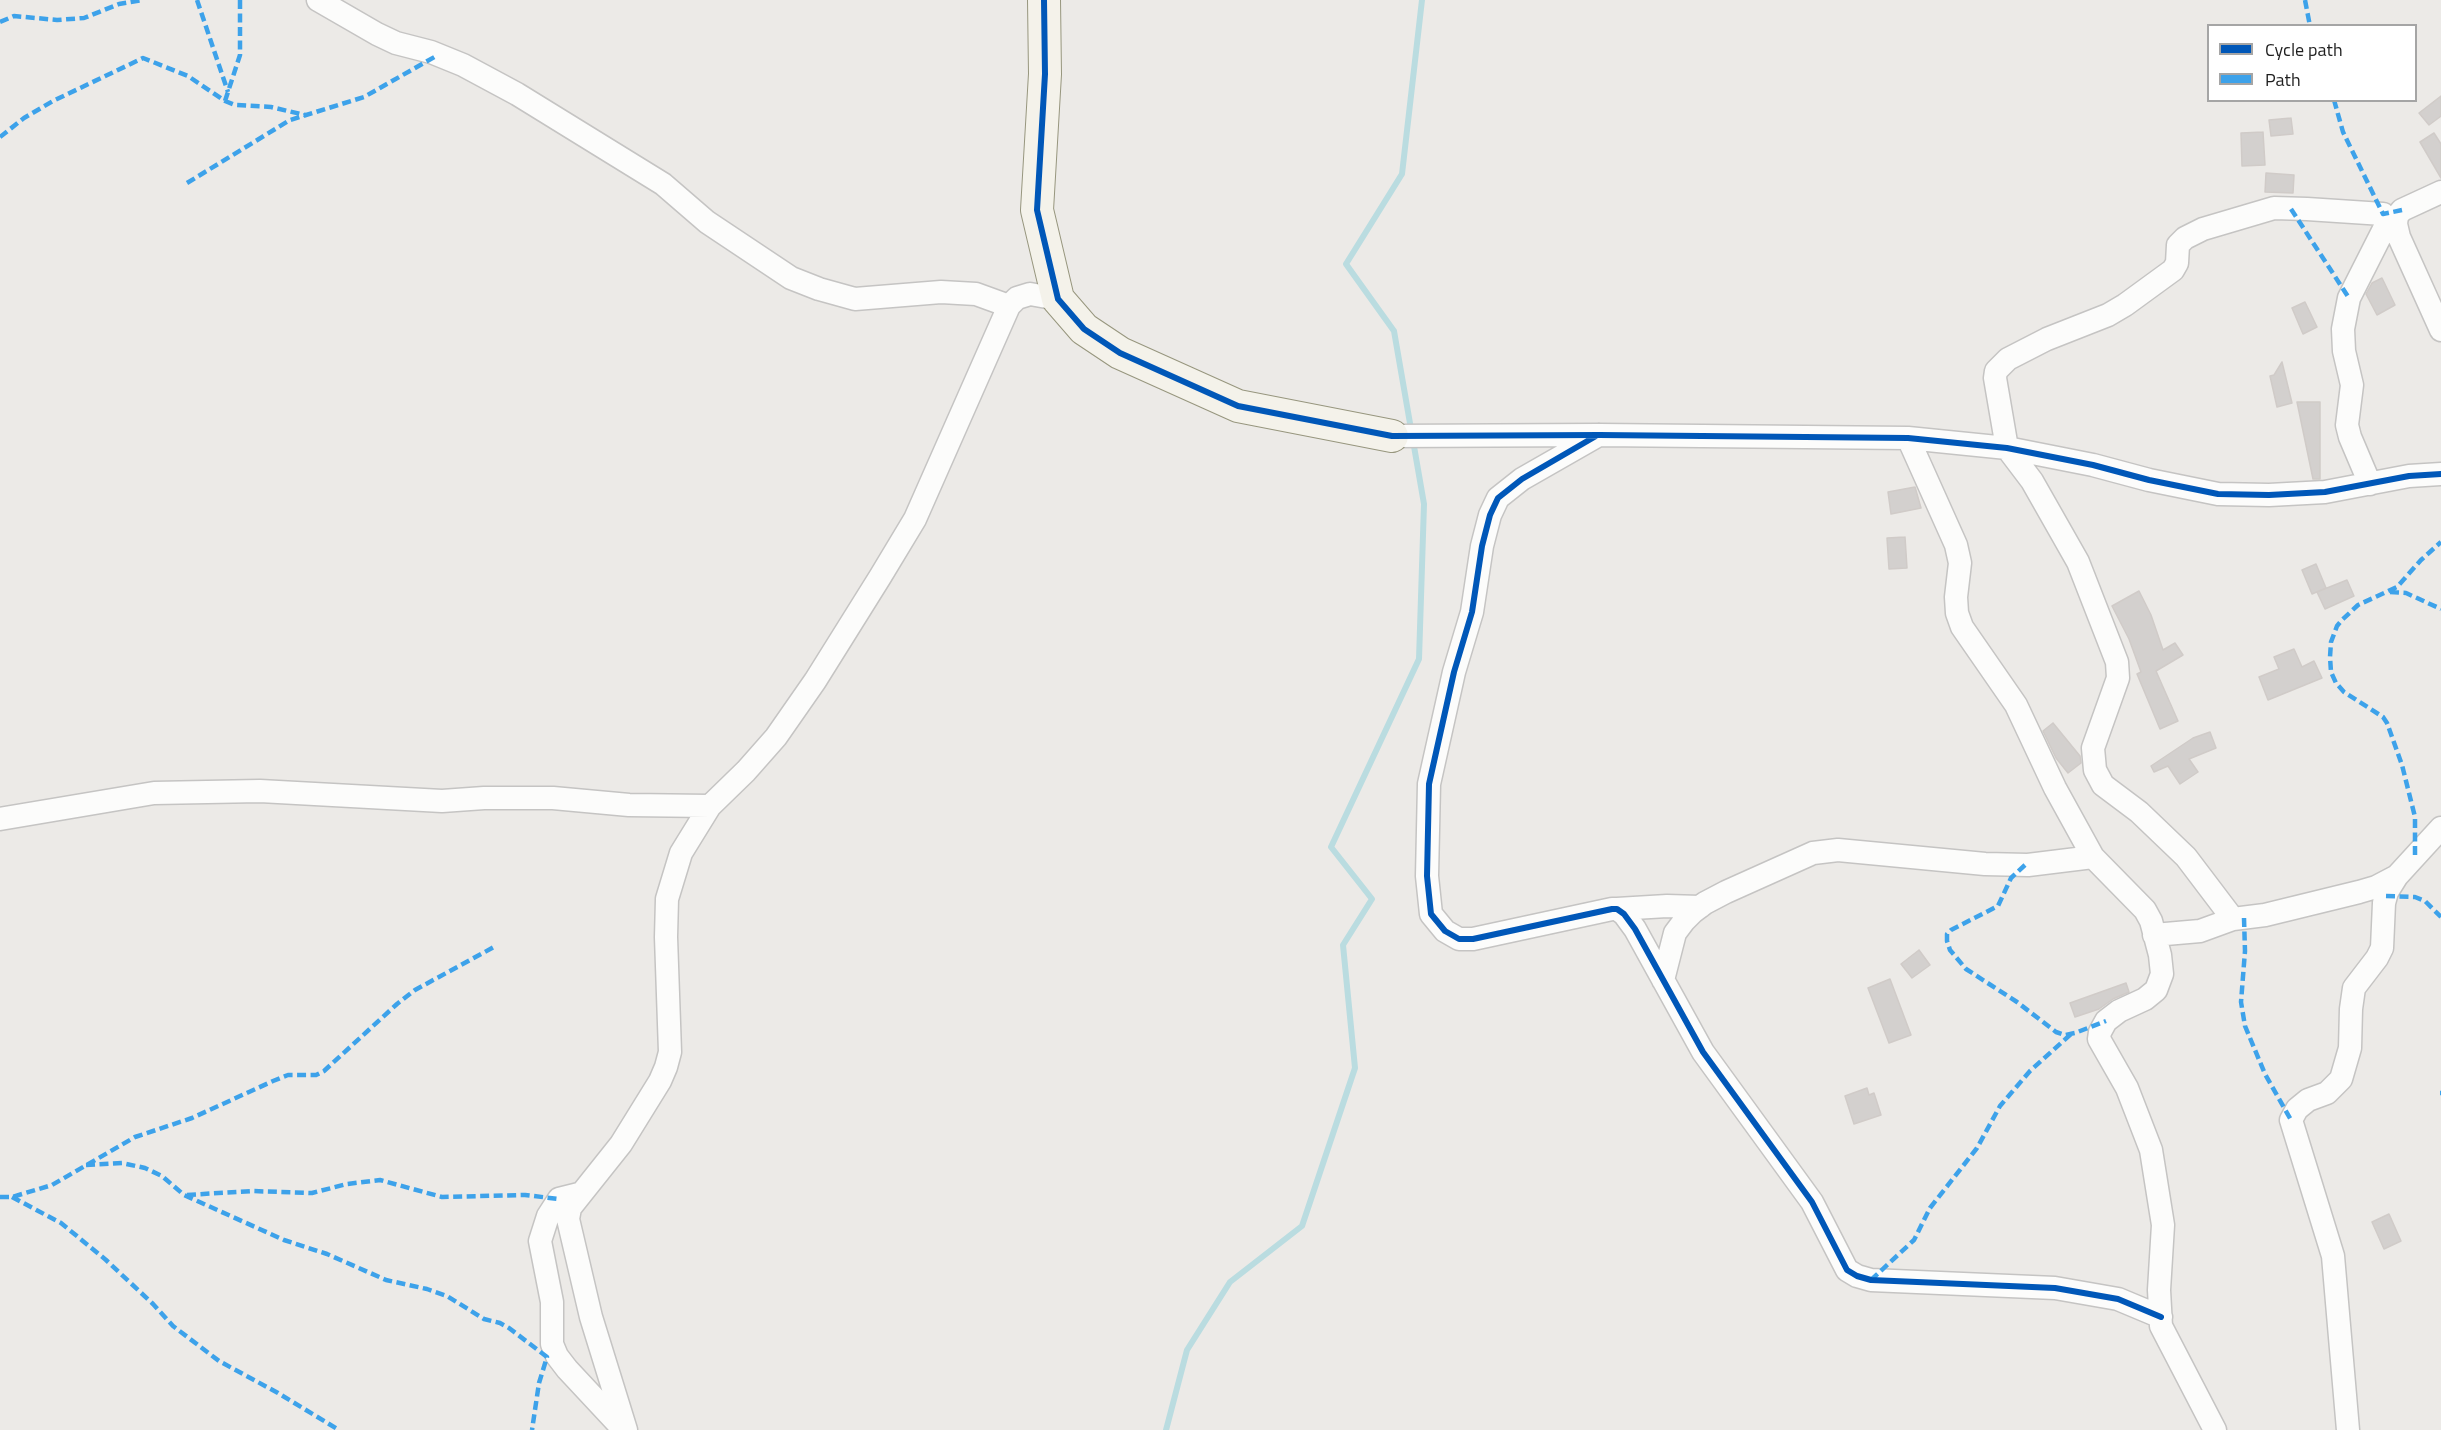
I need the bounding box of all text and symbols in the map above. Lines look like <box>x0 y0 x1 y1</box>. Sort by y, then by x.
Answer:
legend <box>2207 24 2417 102</box>
text: Cycle path <box>2265 36 2343 63</box>
text: Path <box>2265 66 2301 93</box>

